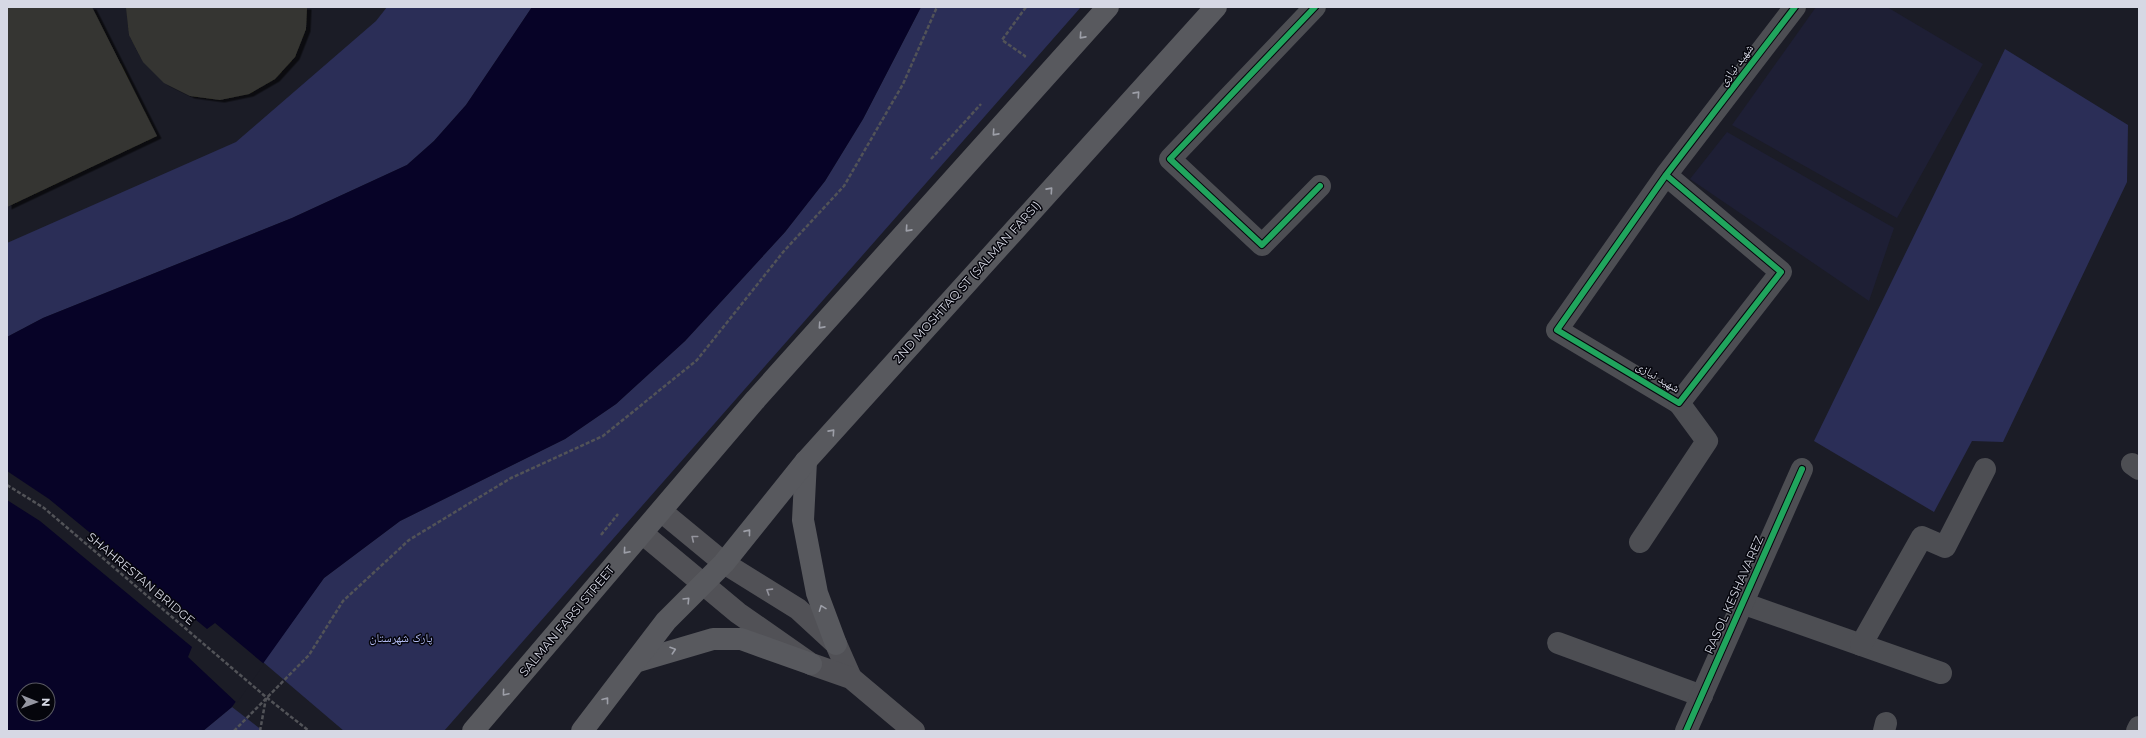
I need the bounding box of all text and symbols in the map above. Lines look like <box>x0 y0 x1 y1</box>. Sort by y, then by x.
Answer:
one-way arrow <box>1079 31 1086 39</box>
street label: شهید نیازی <box>1715 41 1756 89</box>
one-way arrow <box>1133 91 1140 99</box>
one-way arrow <box>992 128 999 136</box>
one-way arrow <box>1045 188 1052 195</box>
street label: 2ND MOSHTAQ ST (SALMAN FARSI) <box>890 197 1044 366</box>
one-way arrow <box>906 225 913 232</box>
one-way arrow <box>818 321 826 329</box>
street label: شهید نیازی <box>1634 358 1683 396</box>
one-way arrow <box>827 430 834 437</box>
street label: SHAHRESTAN BRIDGE <box>84 529 198 628</box>
one-way arrow <box>744 530 751 537</box>
street label: RASOL KESHAVAREZ <box>1701 533 1766 656</box>
one-way arrow <box>691 536 698 543</box>
one-way arrow <box>624 547 631 554</box>
street label: SALMAN FARSI STREET <box>516 562 618 679</box>
one-way arrow <box>766 588 773 595</box>
one-way arrow <box>682 597 690 605</box>
one-way arrow <box>819 604 827 611</box>
park label: پارک شهرستان <box>369 630 433 645</box>
one-way arrow <box>669 646 676 655</box>
north arrow <box>16 682 56 722</box>
one-way arrow <box>503 688 510 696</box>
text: N <box>39 698 53 707</box>
one-way arrow <box>601 698 608 705</box>

